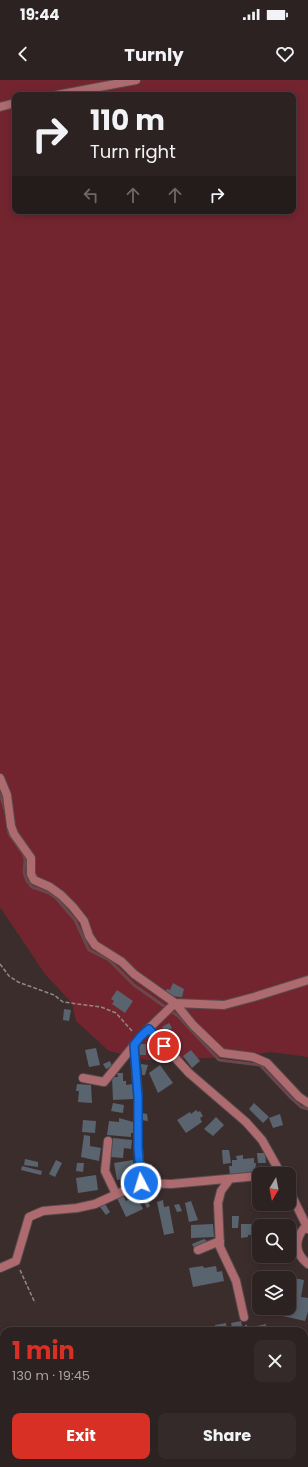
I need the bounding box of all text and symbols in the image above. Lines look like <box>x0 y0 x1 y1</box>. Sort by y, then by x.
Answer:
text: 19:44 <box>20 4 59 25</box>
text: Turnly <box>124 42 184 67</box>
icon: back <box>12 43 34 65</box>
icon: heart <box>274 43 296 65</box>
text: 110 m <box>90 101 165 140</box>
icon: right <box>24 108 76 160</box>
text: Turn right <box>90 139 176 164</box>
icon: left <box>80 184 102 206</box>
icon: ahead <box>122 184 144 206</box>
icon: ahead <box>164 184 186 206</box>
icon: right <box>206 184 228 206</box>
pin <box>147 1029 181 1063</box>
icon: arrive <box>153 1035 175 1057</box>
position arrow <box>120 1162 162 1204</box>
north arrow <box>252 1167 296 1211</box>
map controls <box>252 1167 296 1315</box>
button: search <box>252 1219 296 1263</box>
button: layers <box>252 1271 296 1315</box>
text: 1 min <box>12 1334 75 1367</box>
button: close <box>254 1340 296 1382</box>
text: 130 m · 19:45 <box>12 1366 90 1385</box>
button: Exit <box>12 1413 150 1459</box>
button: Share <box>158 1413 296 1459</box>

